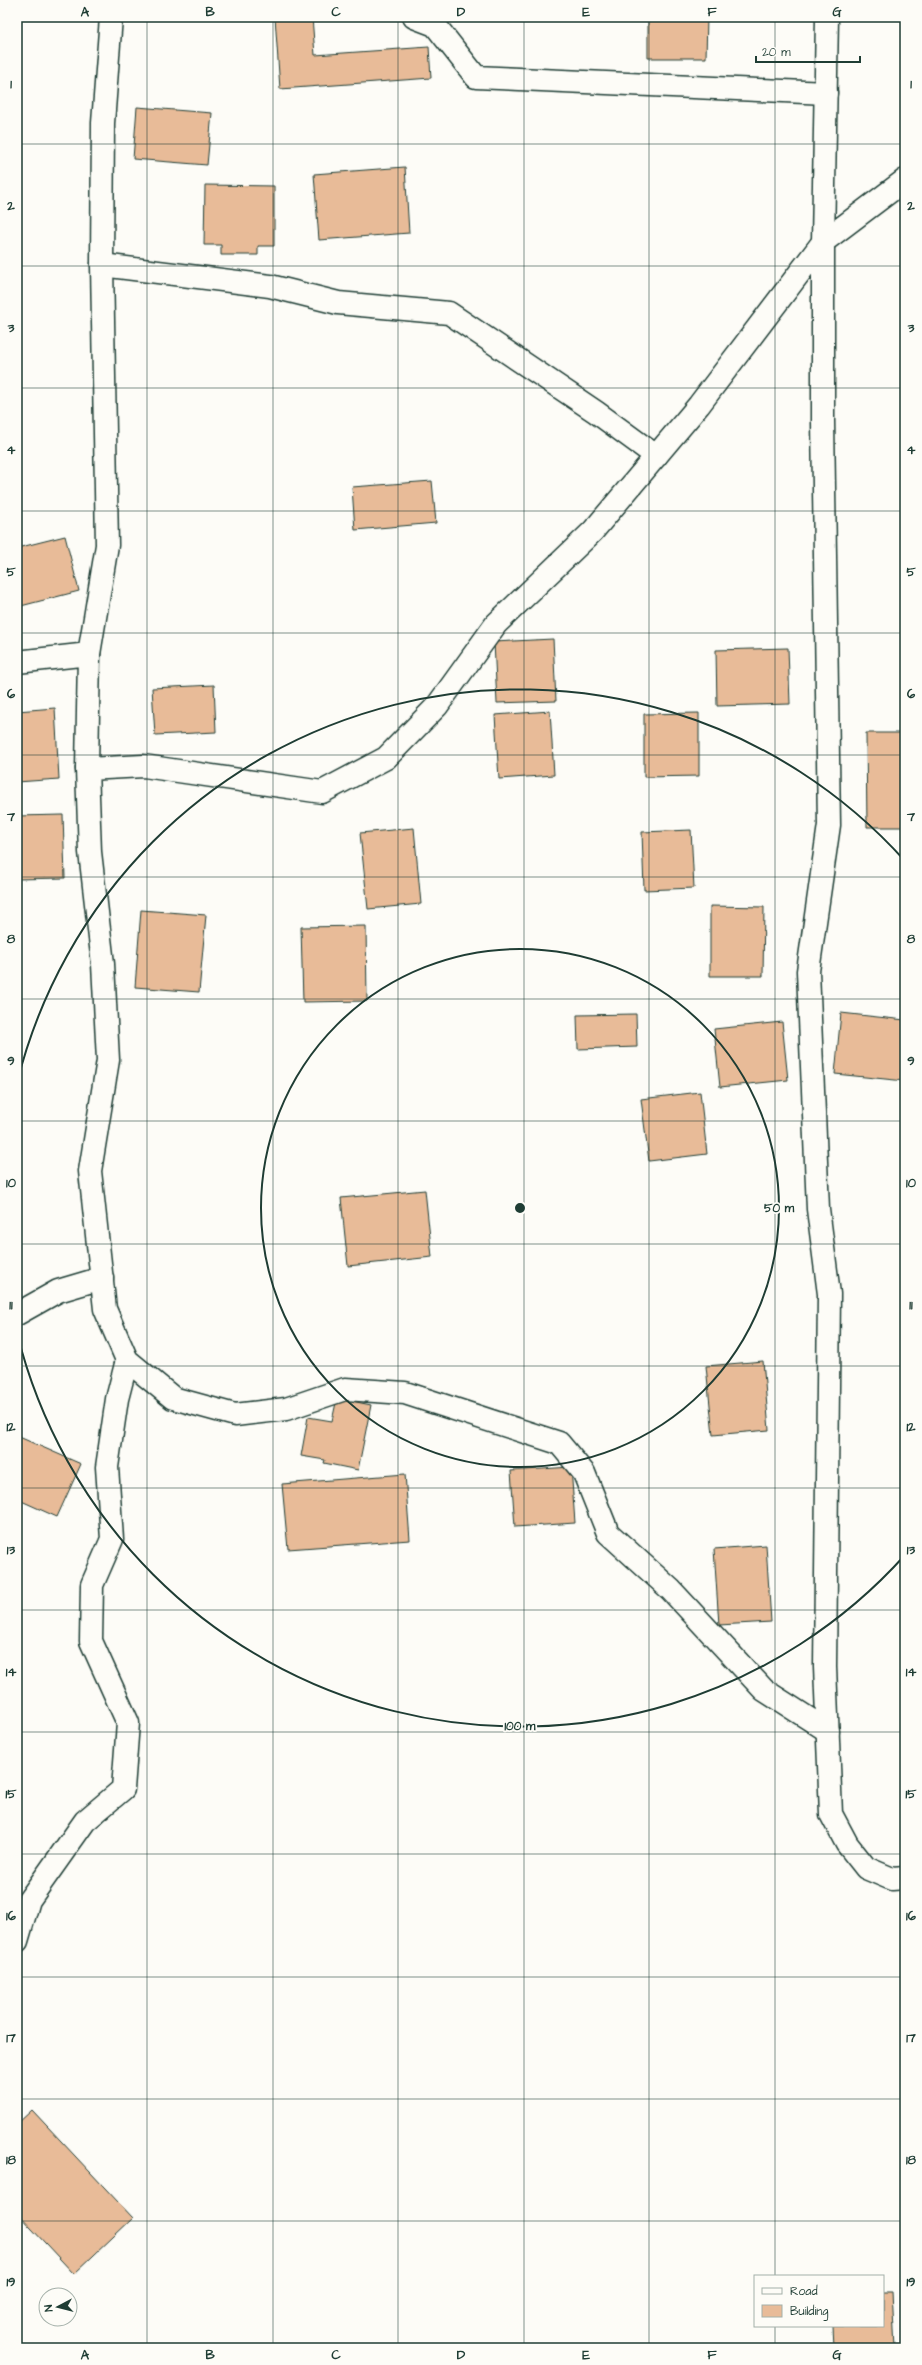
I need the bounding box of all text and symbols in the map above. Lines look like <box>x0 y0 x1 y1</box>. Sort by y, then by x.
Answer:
text: A <box>81 3 90 21</box>
text: B <box>205 3 215 21</box>
text: C <box>331 3 341 21</box>
text: D <box>457 3 466 21</box>
text: E <box>582 3 590 21</box>
text: F <box>707 3 717 21</box>
text: G <box>832 3 842 21</box>
scale bar <box>756 38 860 64</box>
text: 20 m <box>762 44 791 61</box>
text: 1 <box>10 75 12 93</box>
text: 1 <box>910 75 912 93</box>
text: 2 <box>6 197 15 215</box>
text: 2 <box>906 197 915 215</box>
text: 3 <box>7 319 15 337</box>
text: 3 <box>907 319 915 337</box>
text: 4 <box>7 441 16 459</box>
text: 4 <box>907 441 916 459</box>
text: 5 <box>6 563 16 581</box>
text: 5 <box>906 563 916 581</box>
text: 6 <box>7 685 16 703</box>
text: 6 <box>907 685 916 703</box>
text: 7 <box>6 808 16 826</box>
text: 7 <box>906 808 916 826</box>
text: 8 <box>7 930 16 948</box>
text: 8 <box>907 930 916 948</box>
text: 9 <box>7 1052 15 1070</box>
text: 9 <box>907 1052 915 1070</box>
text: 10 <box>6 1174 17 1192</box>
text: 10 <box>906 1174 917 1192</box>
text: 50 m <box>764 1200 795 1217</box>
centre of rings <box>513 1201 527 1215</box>
text: 11 <box>9 1296 13 1314</box>
text: 11 <box>909 1296 913 1314</box>
text: 12 <box>6 1418 16 1436</box>
text: 12 <box>906 1418 916 1436</box>
text: 13 <box>7 1541 16 1559</box>
text: 13 <box>907 1541 916 1559</box>
text: 14 <box>6 1663 16 1681</box>
text: 14 <box>906 1663 916 1681</box>
text: 100 m <box>505 1718 536 1735</box>
text: 15 <box>6 1785 17 1803</box>
text: 15 <box>906 1785 917 1803</box>
text: 16 <box>6 1907 17 1925</box>
text: 16 <box>906 1907 917 1925</box>
text: 17 <box>6 2029 17 2047</box>
text: 17 <box>906 2029 917 2047</box>
text: 18 <box>6 2151 17 2169</box>
text: 18 <box>906 2151 917 2169</box>
text: 19 <box>6 2273 16 2291</box>
text: 19 <box>906 2273 916 2291</box>
legend <box>754 2275 884 2327</box>
text: Road <box>790 2283 818 2300</box>
north arrow <box>38 2287 78 2327</box>
text: Building <box>790 2303 828 2321</box>
text: N <box>41 2304 56 2312</box>
text: A <box>81 2346 90 2364</box>
text: B <box>205 2346 215 2364</box>
text: C <box>331 2346 341 2364</box>
text: D <box>457 2346 466 2364</box>
text: E <box>582 2346 590 2364</box>
text: F <box>707 2346 717 2364</box>
text: G <box>832 2346 842 2364</box>

